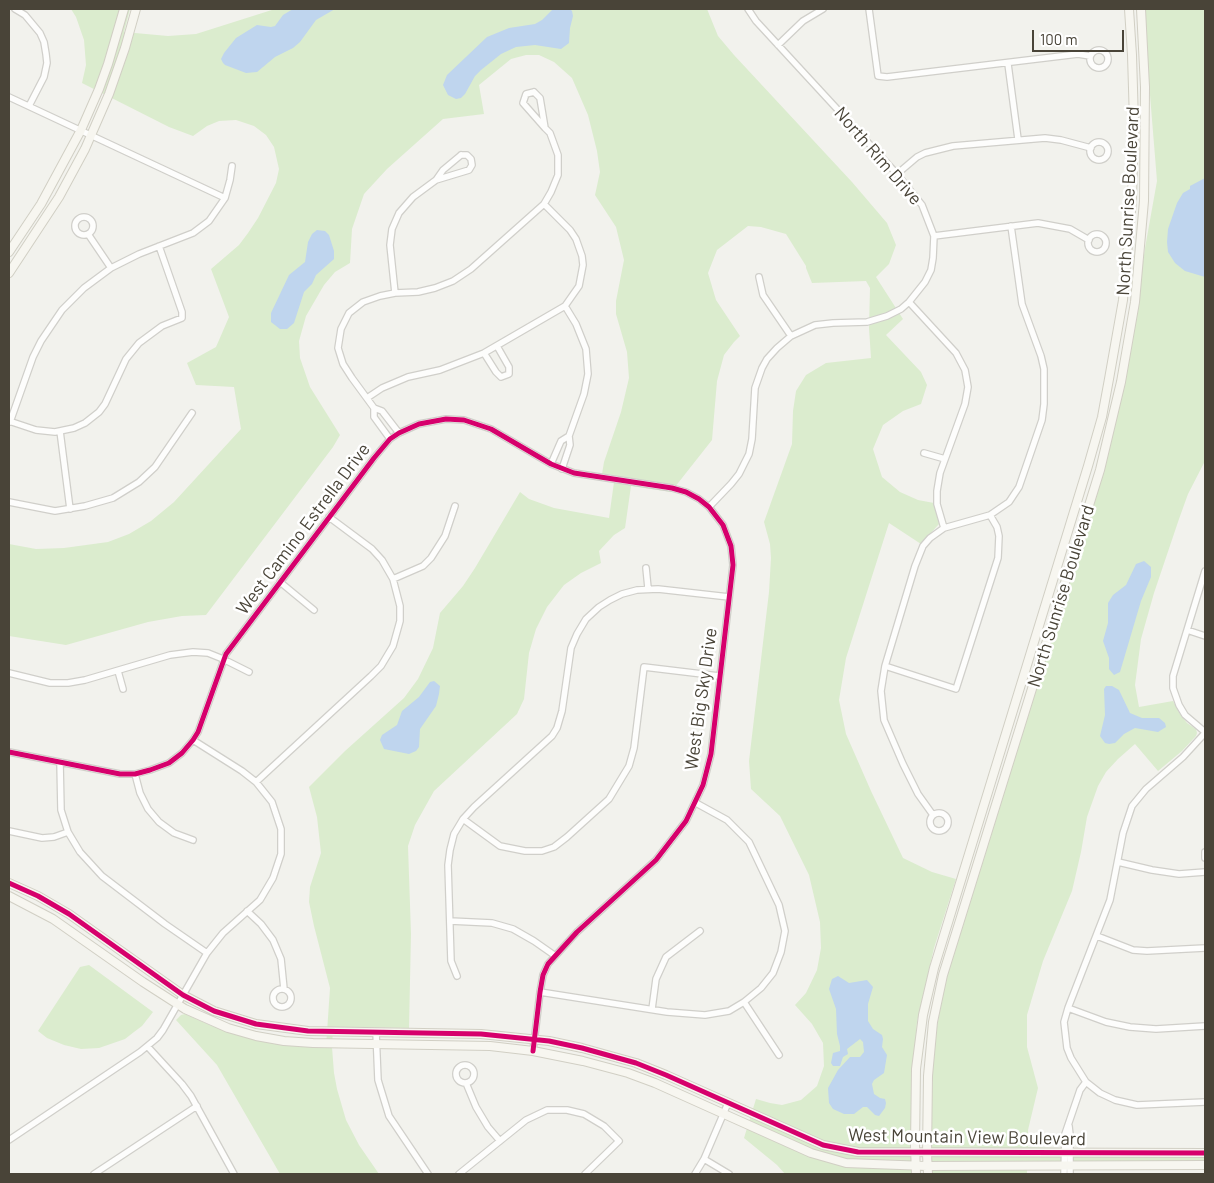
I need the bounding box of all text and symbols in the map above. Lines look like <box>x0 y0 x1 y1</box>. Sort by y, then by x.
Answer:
scale bar <box>1034 20 1126 52</box>
text: 100 m <box>1040 30 1078 48</box>
street label: North Rim Drive <box>830 103 926 209</box>
street label: North Sunrise Boulevard <box>1112 106 1144 296</box>
street label: West Camino Estrella Drive <box>232 439 374 619</box>
street label: North Sunrise Boulevard <box>1023 502 1099 690</box>
street label: West Big Sky Drive <box>680 626 722 772</box>
street label: West Mountain View Boulevard <box>848 1124 1086 1150</box>

